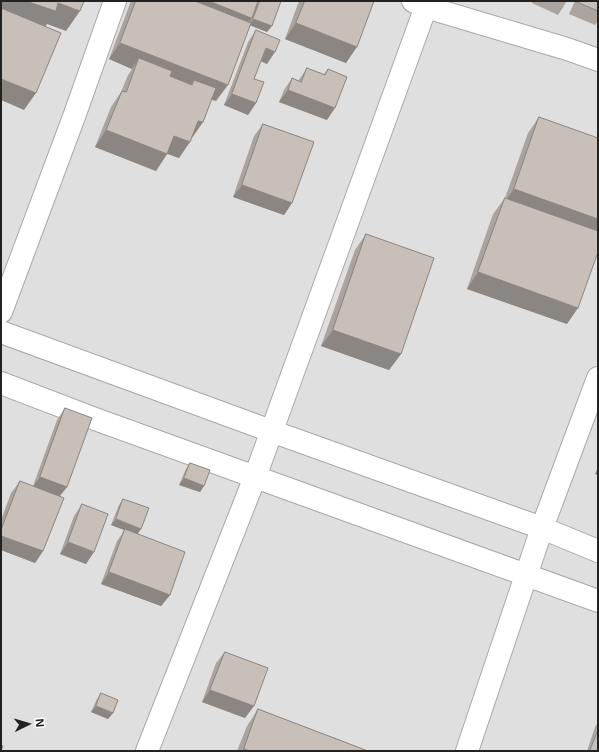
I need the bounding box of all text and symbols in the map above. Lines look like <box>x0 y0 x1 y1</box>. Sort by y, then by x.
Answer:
north arrow <box>8 704 48 744</box>
text: N <box>33 718 48 728</box>

